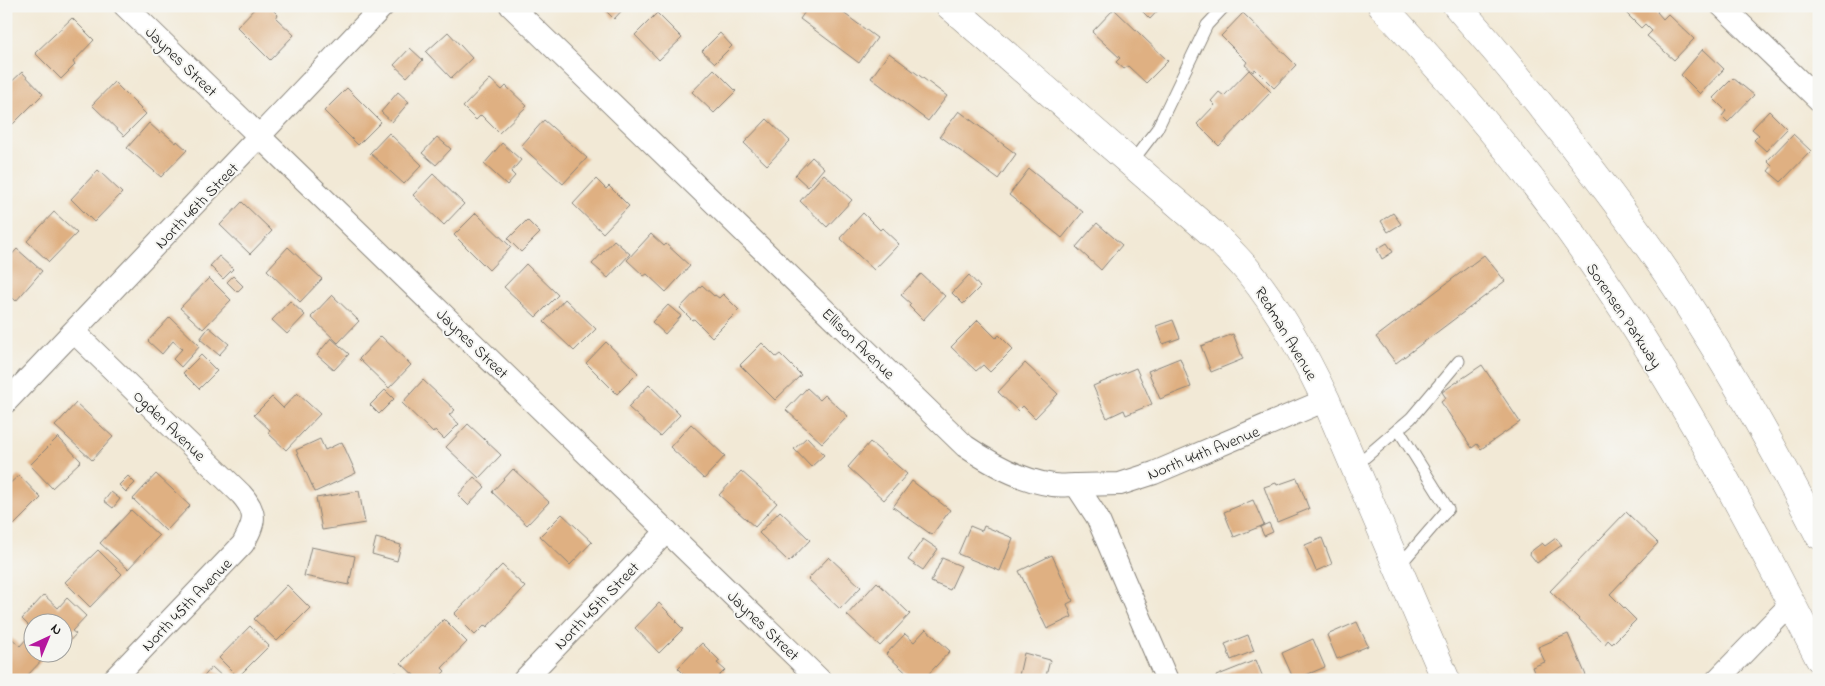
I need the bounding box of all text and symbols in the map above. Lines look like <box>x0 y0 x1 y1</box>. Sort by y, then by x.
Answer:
street label: Jaynes Street <box>139 22 223 104</box>
street label: North 46th Street <box>150 157 245 255</box>
street label: Sorensen Parkway <box>1579 259 1668 374</box>
street label: Redman Avenue <box>1248 283 1323 386</box>
street label: Ellison Avenue <box>815 303 900 386</box>
street label: Jaynes Street <box>430 304 514 386</box>
street label: Ogden Avenue <box>127 385 211 468</box>
street label: North 44th Avenue <box>1144 420 1264 487</box>
street label: North 45th Avenue <box>137 553 239 657</box>
street label: North 45th Street <box>549 557 646 656</box>
street label: Jaynes Street <box>721 586 805 668</box>
north arrow <box>22 614 72 664</box>
text: N <box>45 619 67 641</box>

